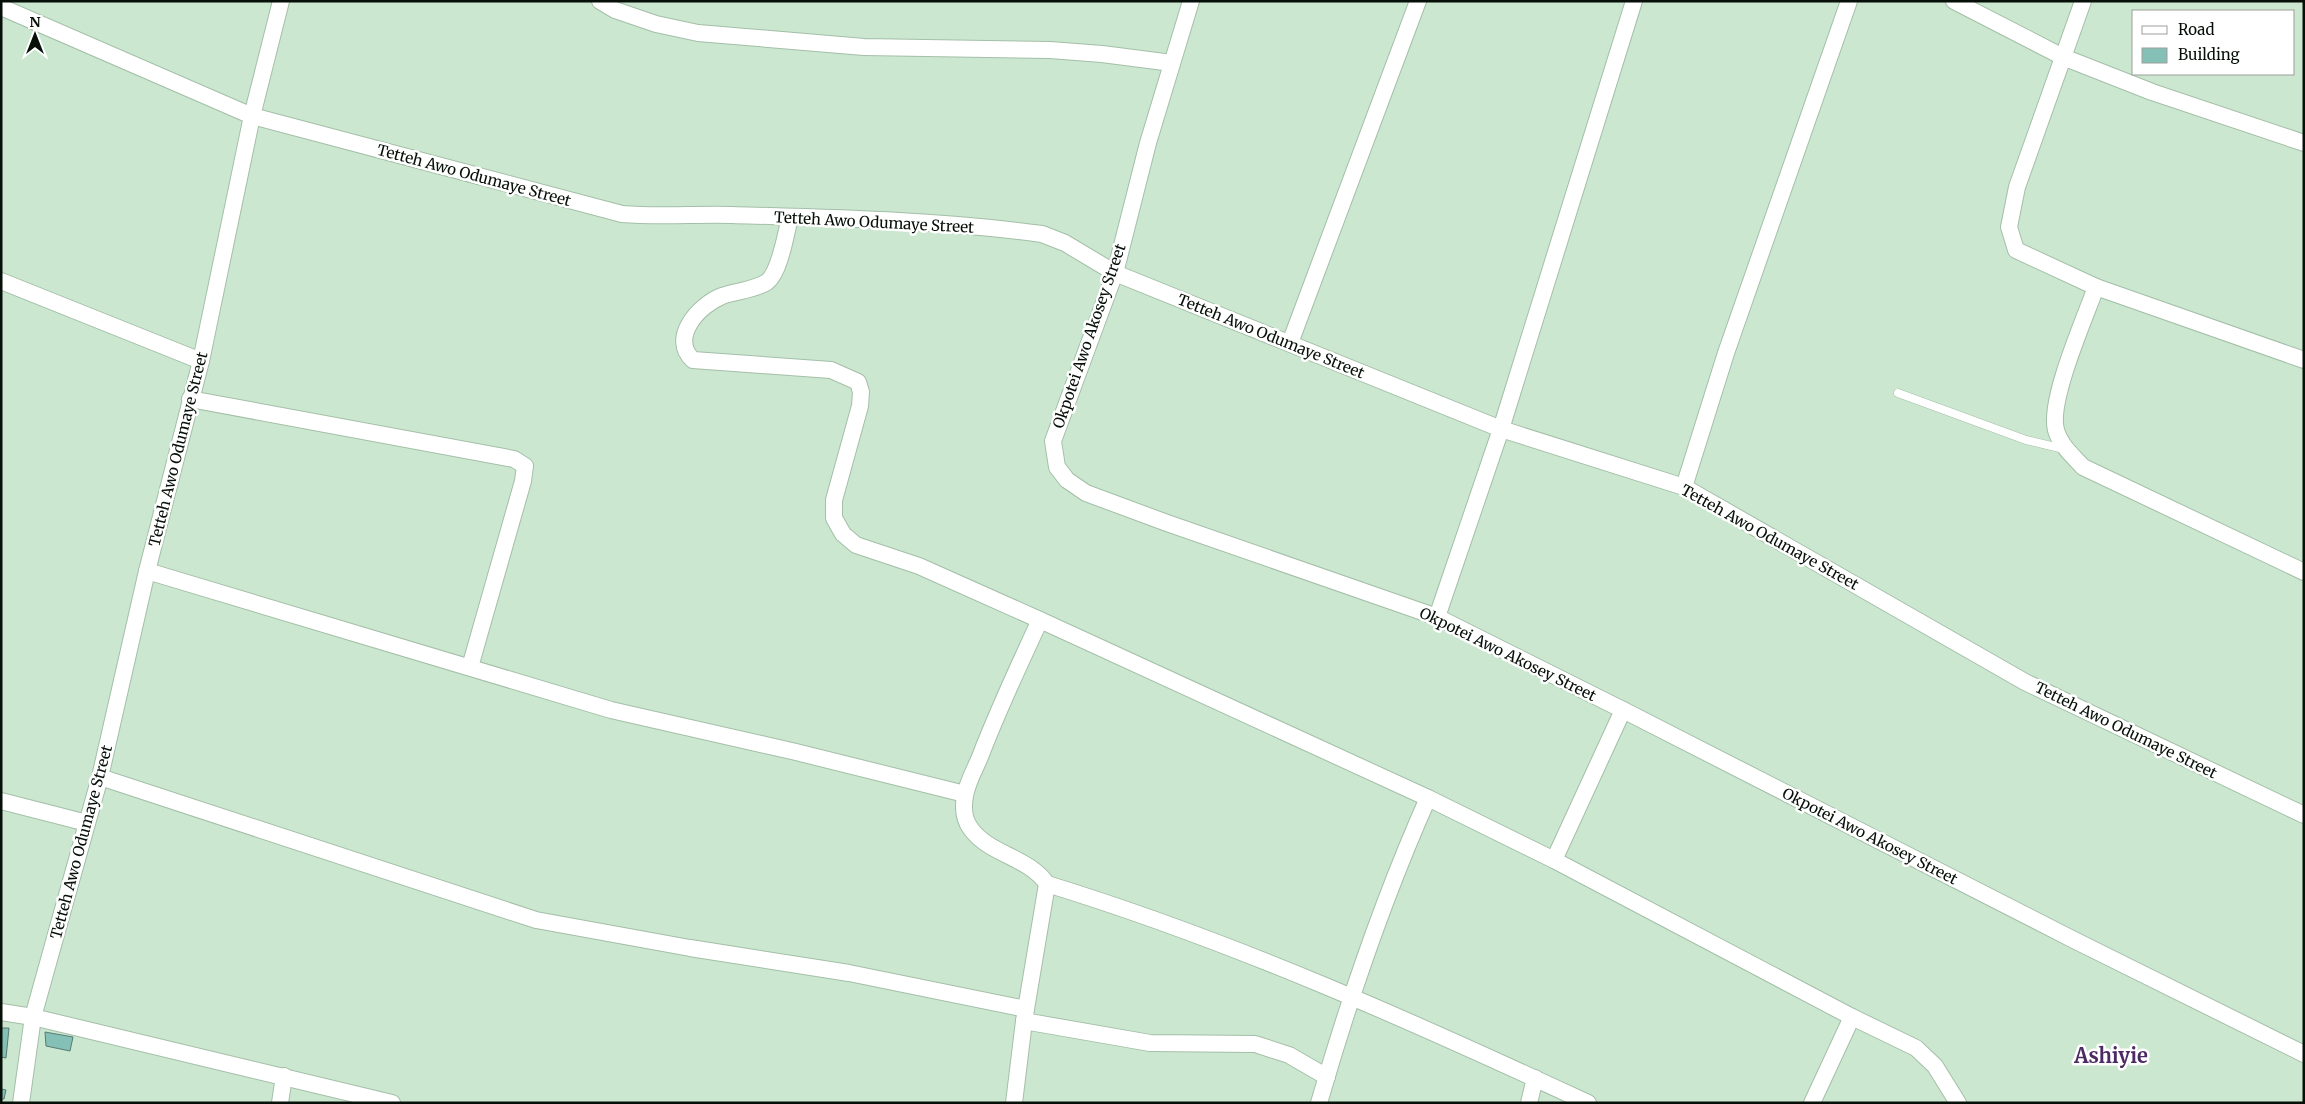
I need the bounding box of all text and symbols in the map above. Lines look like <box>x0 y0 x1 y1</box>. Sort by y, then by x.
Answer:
north arrow <box>10 10 60 60</box>
legend <box>2132 10 2295 75</box>
text: N <box>29 13 41 31</box>
text: Road <box>2178 20 2214 39</box>
text: Building <box>2178 45 2240 64</box>
street label: Tetteh Awo Odumaye Street <box>375 140 573 210</box>
street label: Tetteh Awo Odumaye Street <box>774 207 975 237</box>
street label: Okpotei Awo Akosey Street <box>1048 241 1130 431</box>
street label: Tetteh Awo Odumaye Street <box>1175 290 1368 382</box>
street label: Tetteh Awo Odumaye Street <box>145 349 211 548</box>
street label: Tetteh Awo Odumaye Street <box>1678 480 1862 594</box>
street label: Okpotei Awo Akosey Street <box>1417 603 1600 705</box>
street label: Tetteh Awo Odumaye Street <box>2032 678 2220 782</box>
street label: Tetteh Awo Odumaye Street <box>46 743 116 941</box>
street label: Okpotei Awo Akosey Street <box>1779 783 1961 889</box>
district label: Ashiyie <box>2073 1043 2148 1068</box>

